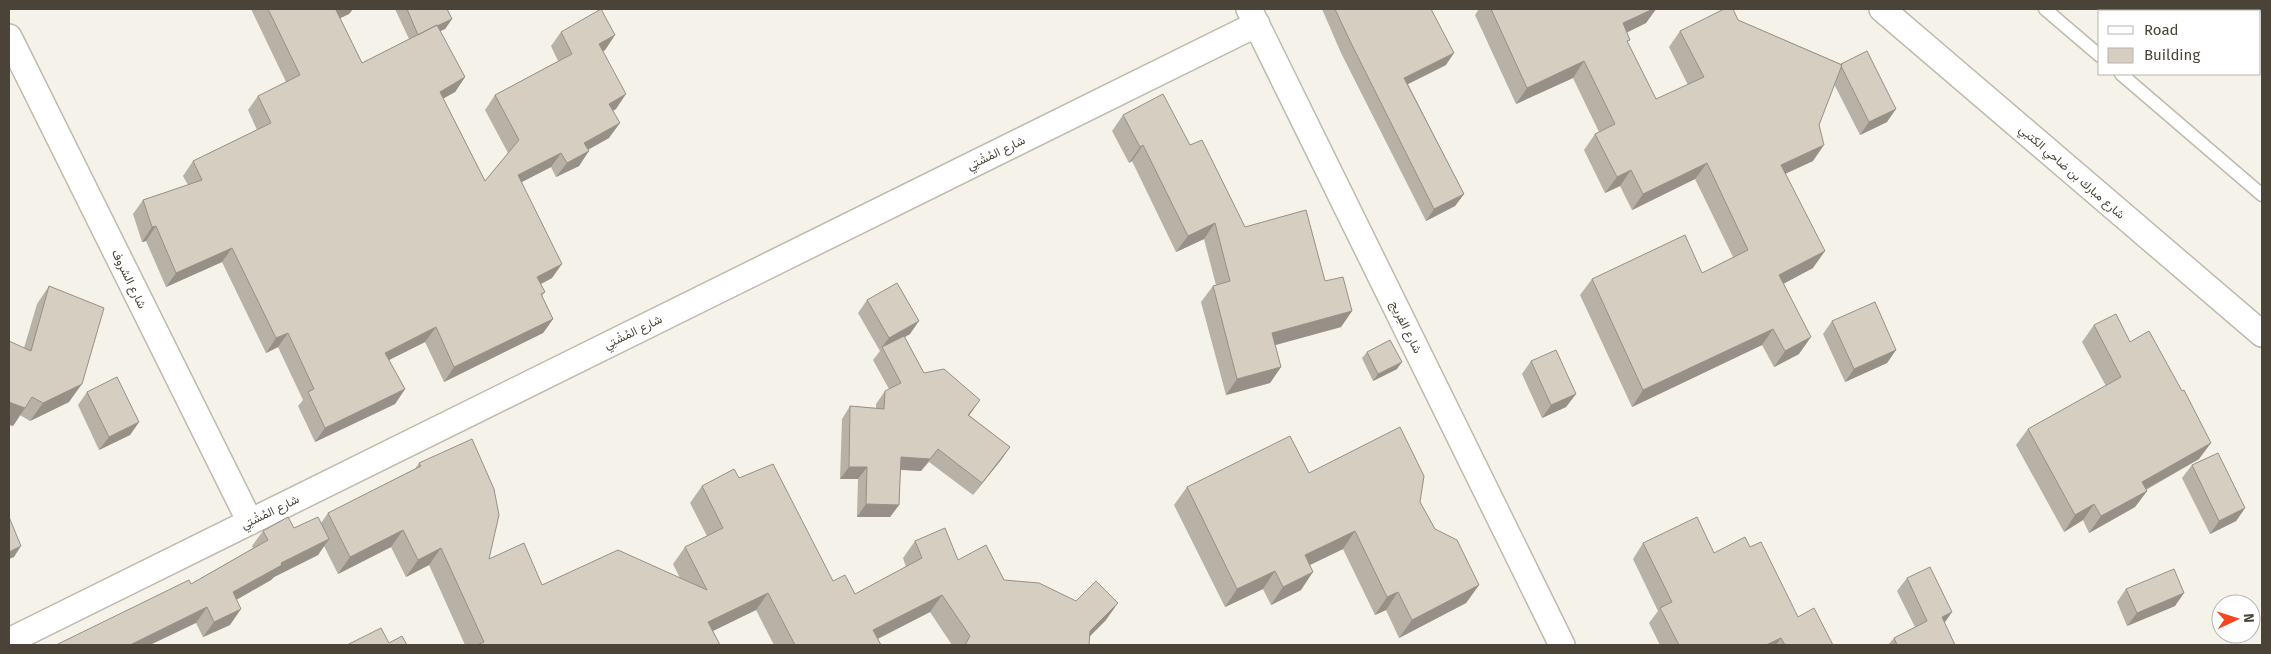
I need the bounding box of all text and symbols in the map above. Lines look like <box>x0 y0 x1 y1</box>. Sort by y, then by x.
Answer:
legend <box>2098 10 2261 75</box>
text: Road <box>2144 21 2179 39</box>
text: Building <box>2144 46 2200 64</box>
street label: شارع مبارك بن ضاحي الكتبي <box>2014 122 2128 224</box>
street label: شارع المُشْتِي <box>964 132 1029 176</box>
street label: شارع الشروف <box>107 247 149 312</box>
street label: شارع الفِريج <box>1385 298 1425 356</box>
street label: شارع المُشْتِي <box>601 311 666 355</box>
street label: شارع المُشْتِي <box>238 491 303 535</box>
north arrow <box>2211 594 2261 644</box>
text: N <box>2240 613 2257 623</box>

